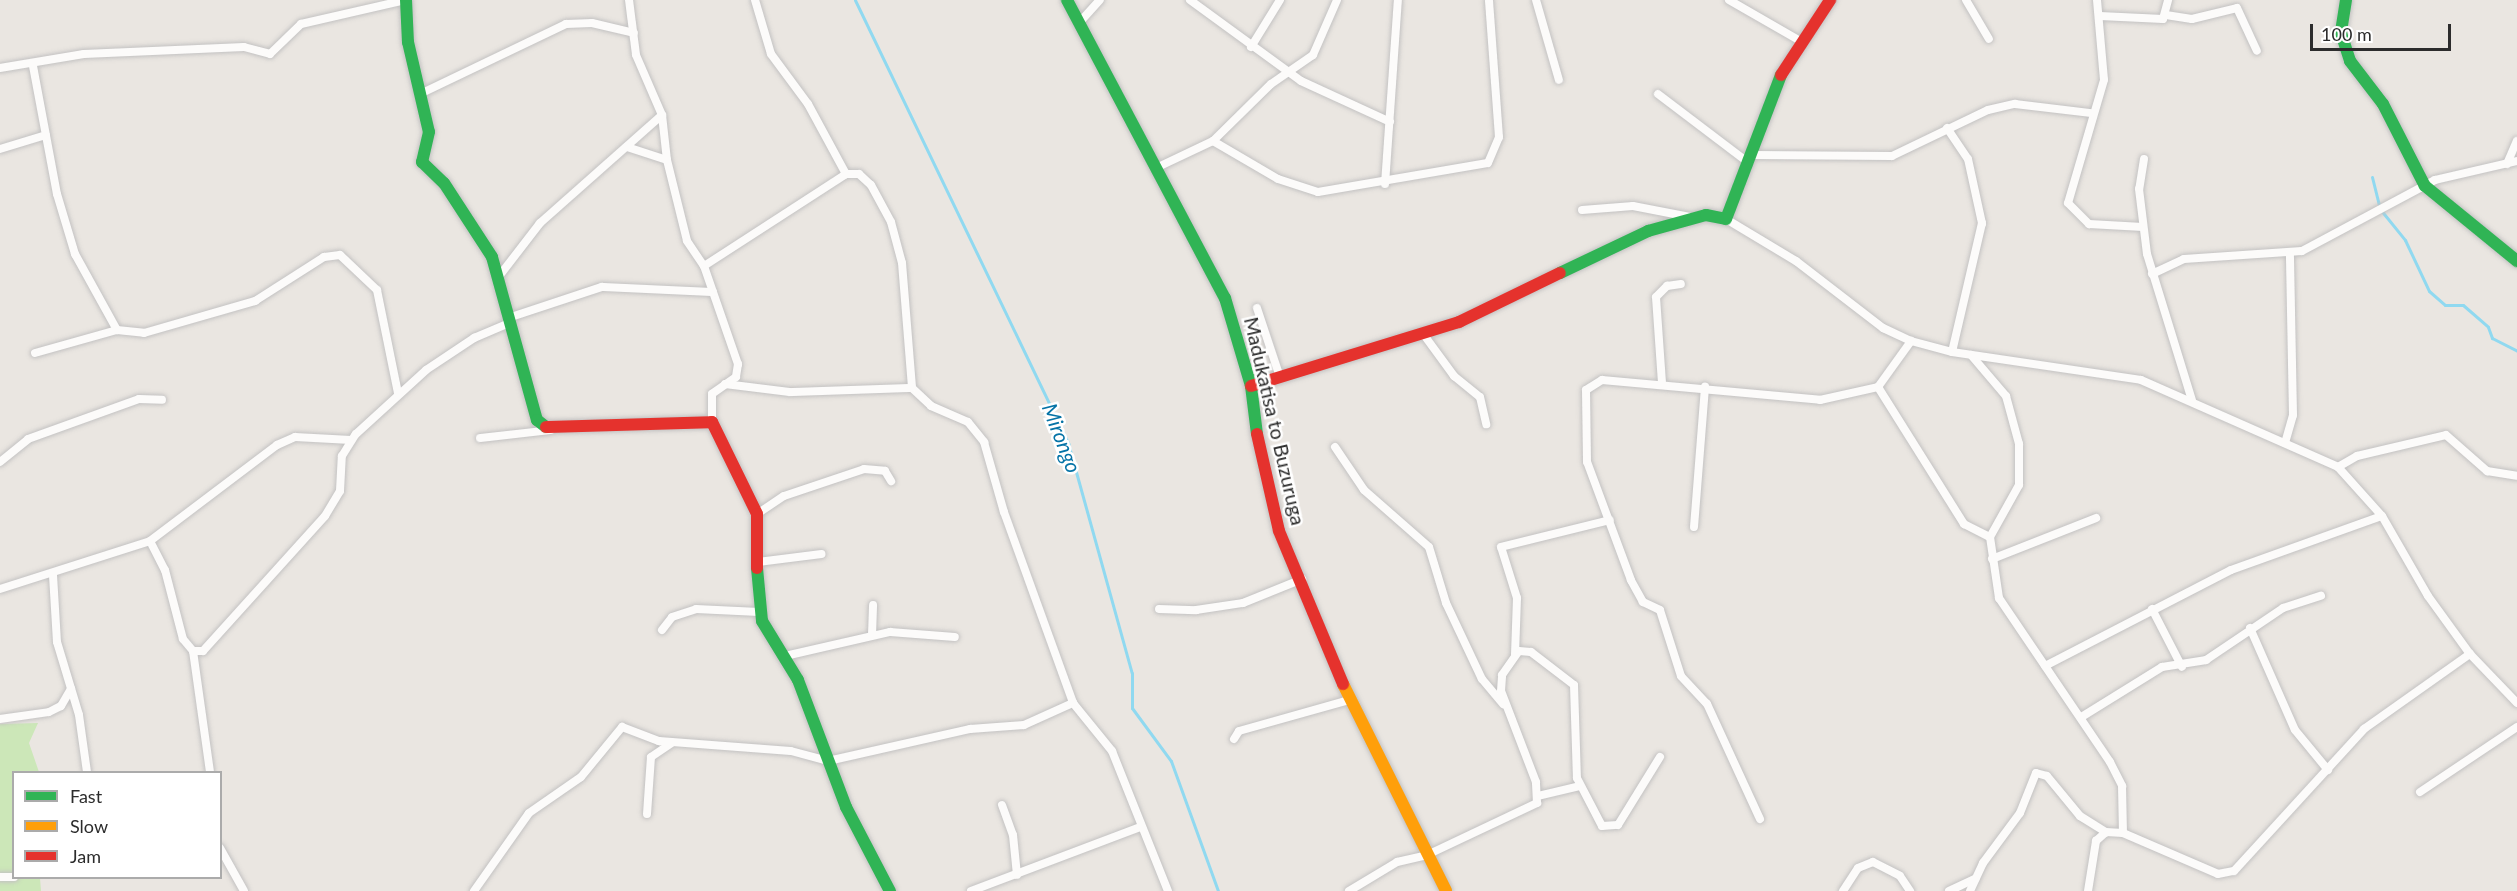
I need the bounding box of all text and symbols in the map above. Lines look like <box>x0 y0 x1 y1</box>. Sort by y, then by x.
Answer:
scale bar <box>2313 12 2454 50</box>
text: 100 m <box>2321 23 2372 45</box>
street label: Madukatisa to Buzuruga <box>1239 315 1311 527</box>
water label: Mirongo <box>1037 400 1087 476</box>
legend <box>12 771 222 879</box>
text: Fast <box>70 785 102 807</box>
text: Slow <box>70 815 108 837</box>
text: Jam <box>70 845 101 867</box>

